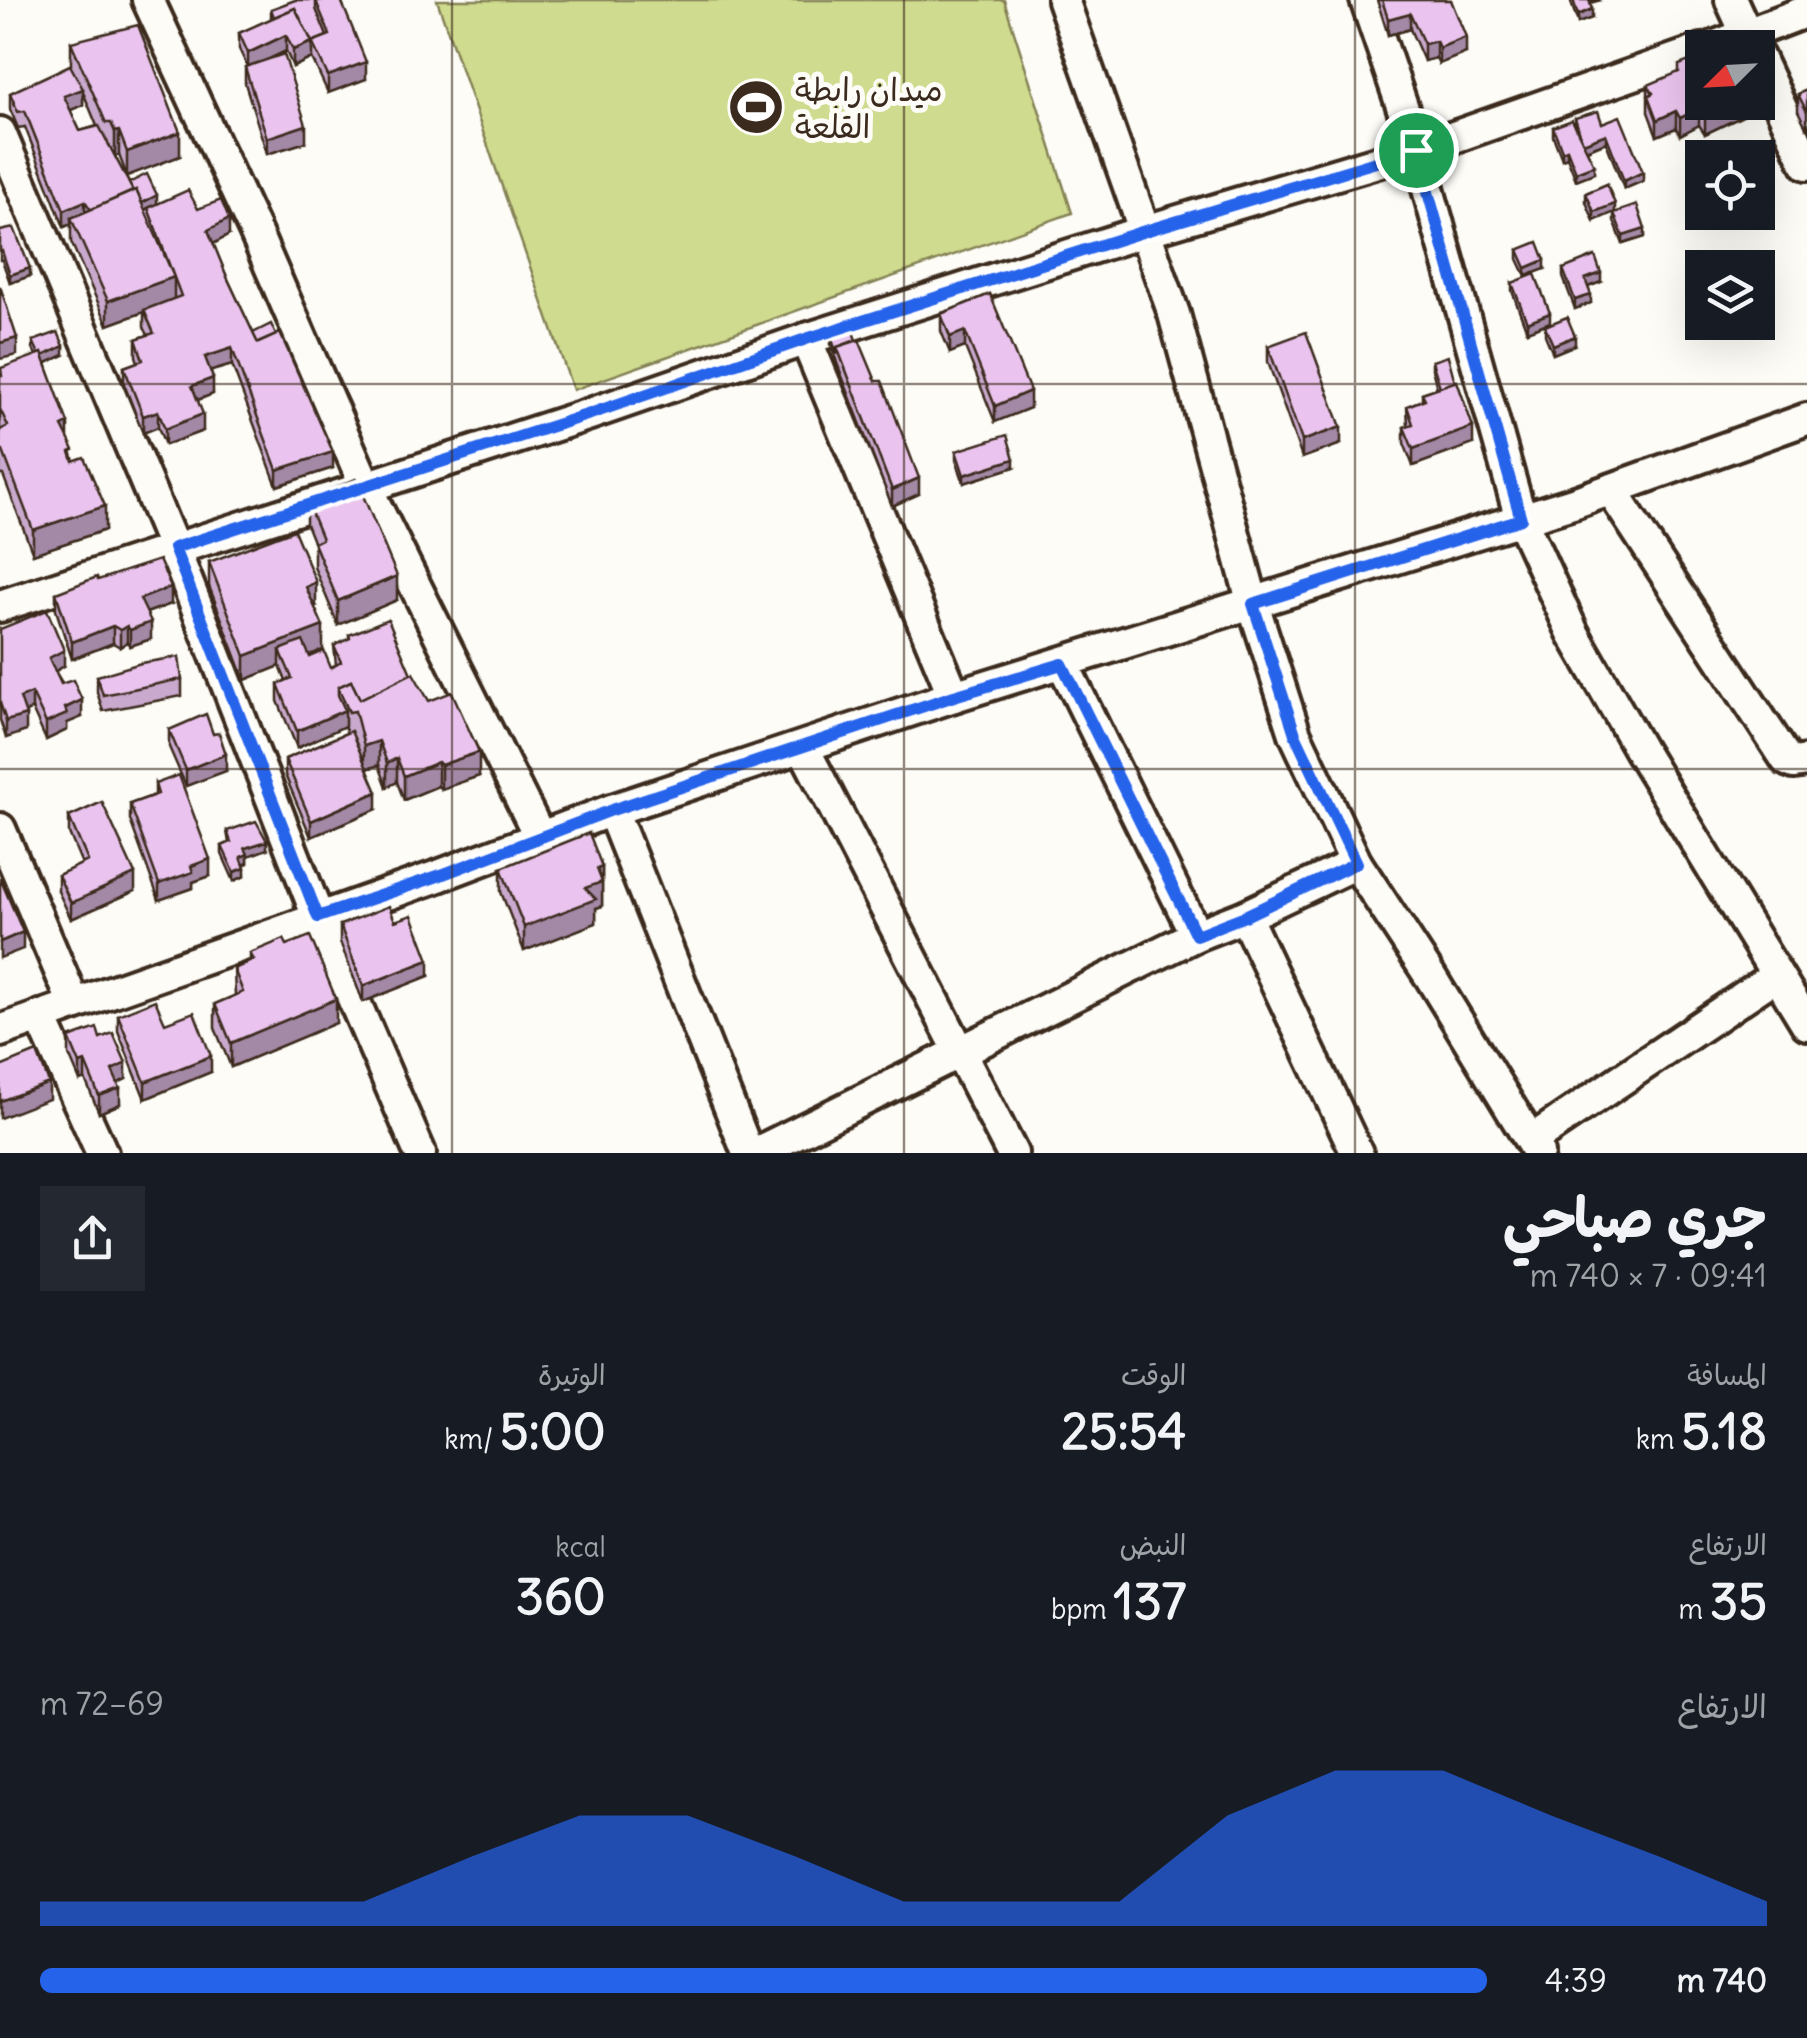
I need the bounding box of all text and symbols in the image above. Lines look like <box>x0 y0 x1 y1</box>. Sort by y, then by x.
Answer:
north arrow <box>1685 30 1775 120</box>
map controls <box>1685 30 1775 340</box>
place label: ميدان رابطة القلعة <box>795 69 943 147</box>
sports icon: ميدان رابطة القلعة <box>726 77 786 137</box>
pin <box>1374 108 1459 193</box>
icon: arrive <box>1389 123 1444 178</box>
button: locate <box>1685 140 1775 230</box>
button: layers <box>1685 250 1775 340</box>
text: جري صباحي <box>1503 1183 1767 1252</box>
button: share <box>40 1186 145 1291</box>
text: 09:41 · 7 × 740 m <box>1530 1255 1767 1296</box>
text: الوتيرة <box>538 1357 606 1393</box>
text: الوقت <box>1121 1357 1186 1393</box>
text: المسافة <box>1687 1357 1767 1393</box>
text: 5:00 <box>500 1400 606 1463</box>
text: 25:54 <box>1061 1400 1186 1463</box>
text: 5.18 <box>1681 1400 1767 1463</box>
text: /km <box>444 1421 500 1457</box>
text: km <box>1636 1421 1681 1457</box>
text: النبض <box>1119 1527 1186 1563</box>
text: الارتفاع <box>1688 1527 1767 1563</box>
text: kcal <box>555 1529 606 1565</box>
text: 360 <box>516 1565 606 1628</box>
text: 137 <box>1114 1570 1186 1633</box>
text: 35 <box>1710 1570 1767 1633</box>
text: bpm <box>1051 1591 1114 1627</box>
text: m <box>1679 1591 1710 1627</box>
text: 69–72 m <box>40 1683 164 1724</box>
text: الارتفاع <box>1677 1686 1767 1727</box>
text: 4:39 <box>1545 1960 1607 2001</box>
text: 740 m <box>1677 1960 1767 2001</box>

